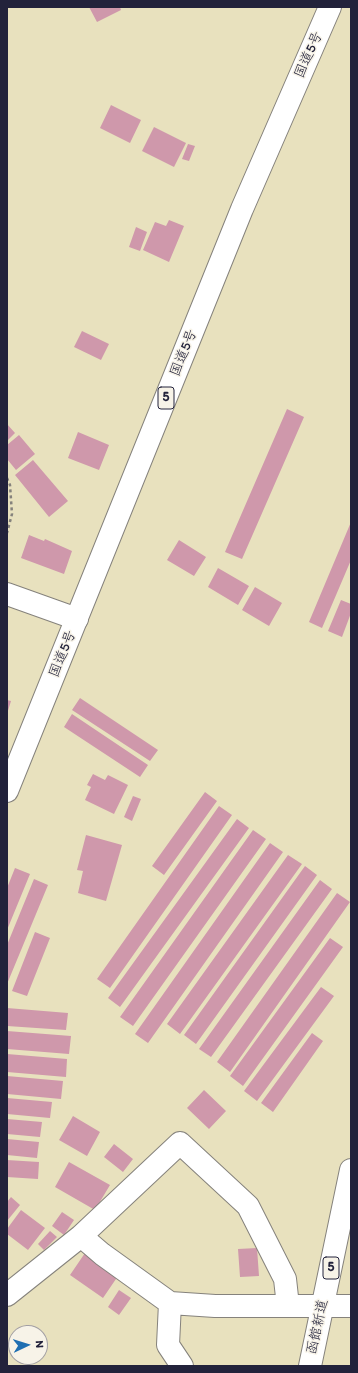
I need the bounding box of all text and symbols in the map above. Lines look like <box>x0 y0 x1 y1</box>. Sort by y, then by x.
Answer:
street label: 国道5号 <box>291 29 327 81</box>
street label: 国道5号 <box>167 327 201 379</box>
road number: 5 <box>158 387 174 409</box>
street label: 国道5号 <box>46 628 80 680</box>
road number: 5 <box>323 1257 339 1279</box>
street label: 函館新道 <box>304 1298 332 1356</box>
north arrow <box>8 1325 48 1365</box>
text: N <box>33 1340 46 1348</box>

